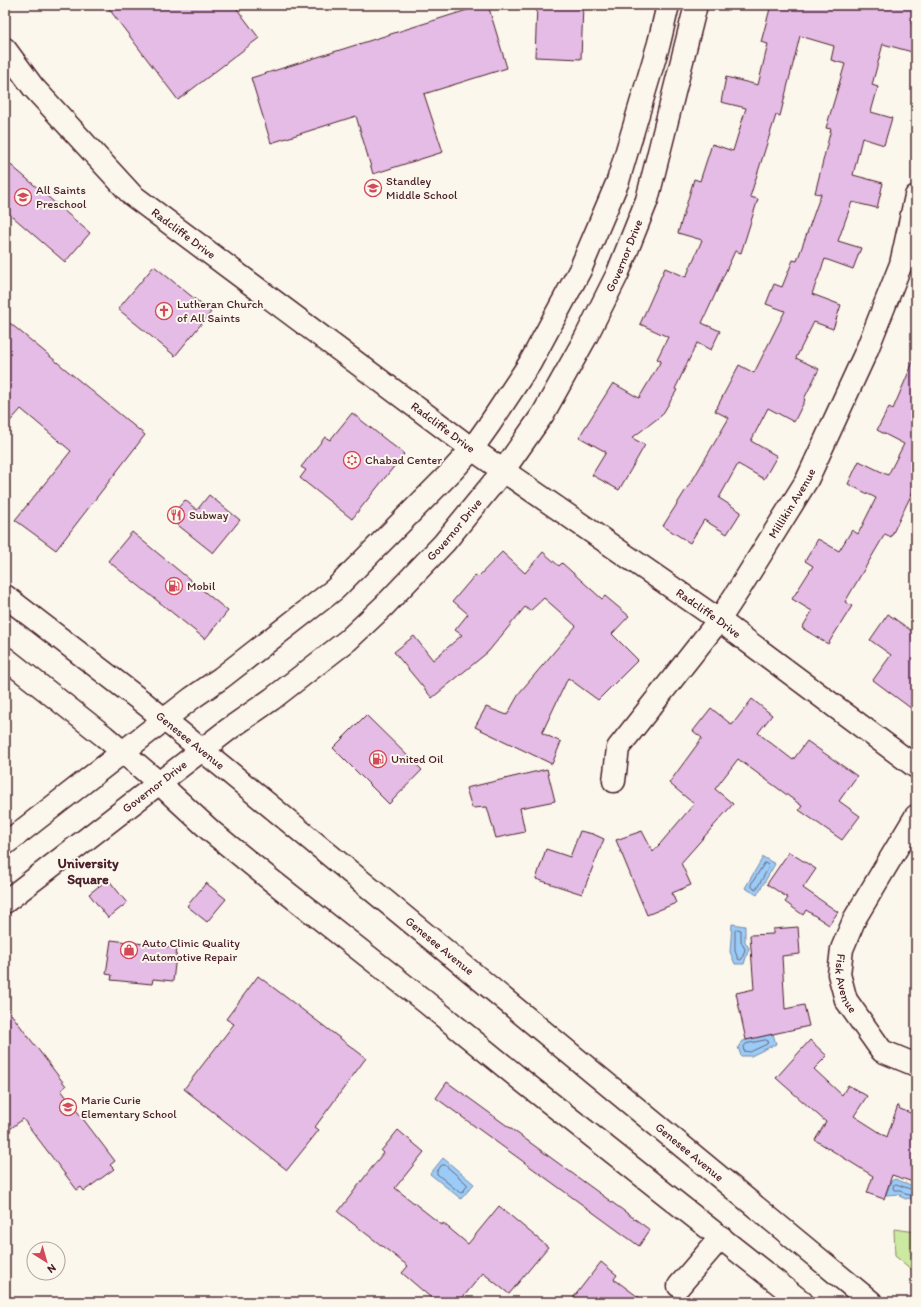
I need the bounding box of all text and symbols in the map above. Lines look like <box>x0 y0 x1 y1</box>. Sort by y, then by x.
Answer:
place label: Standley Middle School <box>386 174 458 202</box>
school or university icon: Standley Middle School <box>363 178 383 198</box>
place label: All Saints Preschool <box>36 183 87 211</box>
school or university icon: All Saints Preschool <box>13 187 33 207</box>
street label: Radcliffe Drive <box>149 205 219 262</box>
street label: Governor Drive <box>603 217 646 294</box>
place label: Lutheran Church of All Saints <box>177 297 263 325</box>
church icon: Lutheran Church of All Saints <box>154 301 174 321</box>
street label: Radcliffe Drive <box>408 399 478 456</box>
synagogue icon: Chabad Center <box>342 450 362 470</box>
place label: Chabad Center <box>365 453 442 467</box>
street label: Millikin Avenue <box>766 466 818 541</box>
street label: Governor Drive <box>424 495 485 564</box>
restaurant icon: Subway <box>166 505 186 525</box>
place label: Subway <box>189 508 229 522</box>
fuel station icon: Mobil <box>164 576 184 596</box>
place label: Mobil <box>187 579 216 593</box>
street label: Radcliffe Drive <box>673 585 744 641</box>
street label: Genesee Avenue <box>153 709 228 773</box>
fuel station icon: United Oil <box>368 749 388 769</box>
place label: United Oil <box>391 752 444 766</box>
street label: Governor Drive <box>120 757 190 816</box>
district label: University Square <box>57 855 119 888</box>
street label: Genesee Avenue <box>403 914 477 978</box>
place label: Auto Clinic Quality Automotive Repair <box>142 936 240 964</box>
shop icon: Auto Clinic Quality Automotive Repair <box>119 940 139 960</box>
street label: Fisk Avenue <box>832 953 860 1016</box>
place label: Marie Curie Elementary School <box>81 1093 177 1121</box>
school or university icon: Marie Curie Elementary School <box>58 1097 78 1117</box>
street label: Genesee Avenue <box>653 1120 727 1185</box>
north arrow <box>26 1241 66 1281</box>
text: N <box>45 1261 59 1276</box>

